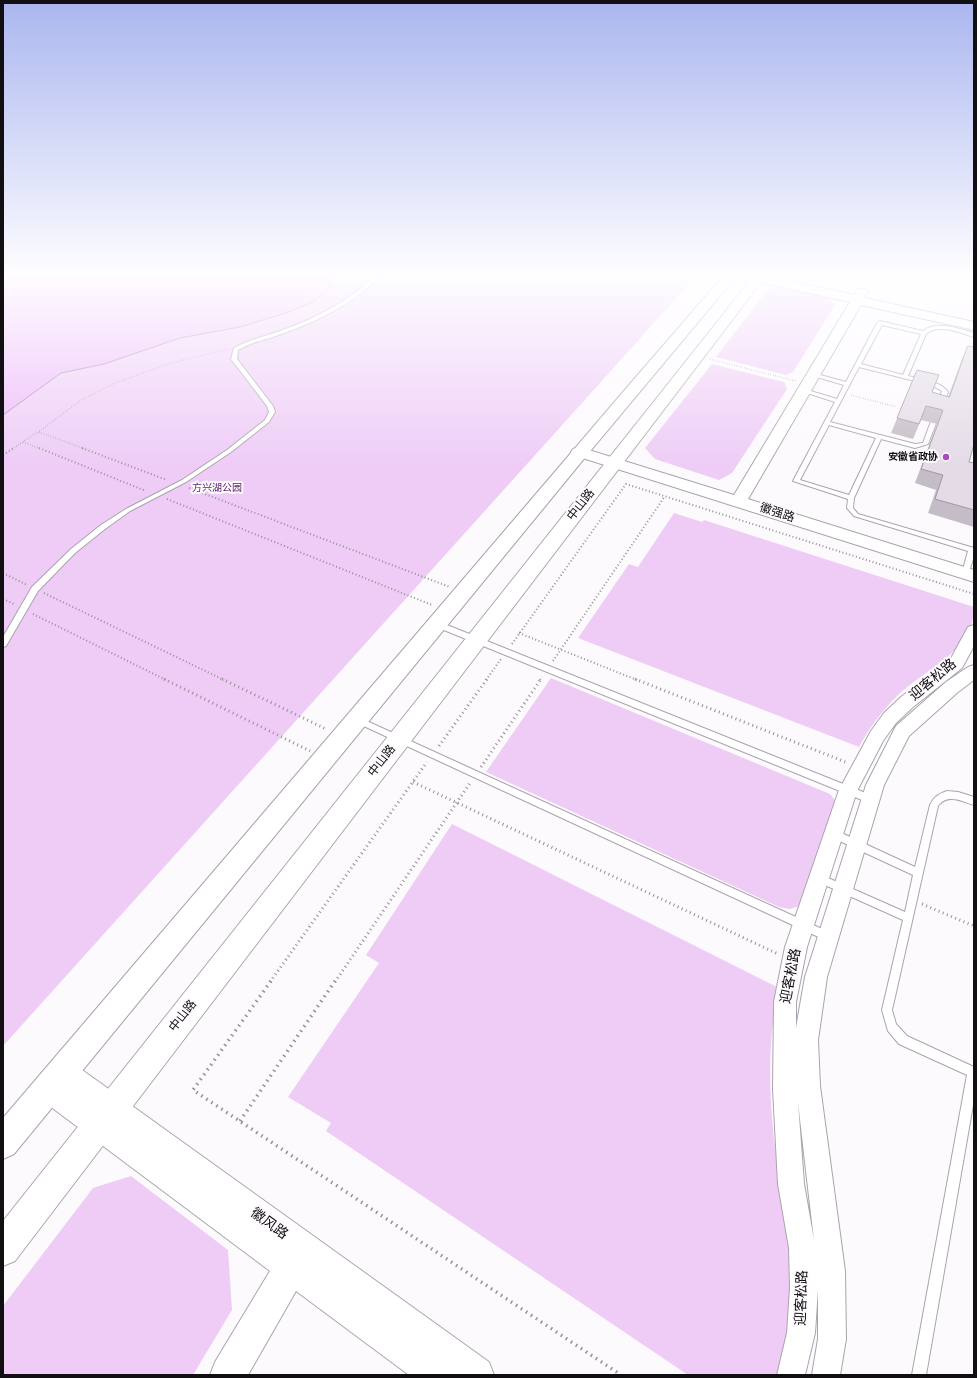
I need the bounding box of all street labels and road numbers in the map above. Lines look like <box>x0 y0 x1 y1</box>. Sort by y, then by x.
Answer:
street label: 中山路 <box>564 486 598 524</box>
street label: 徽强路 <box>758 501 796 525</box>
street label: 迎客松路 <box>906 656 960 704</box>
street label: 中山路 <box>365 742 399 780</box>
street label: 迎客松路 <box>777 947 805 1005</box>
street label: 中山路 <box>166 997 200 1035</box>
street label: 徽风路 <box>247 1205 291 1243</box>
street label: 迎客松路 <box>793 1270 811 1326</box>

